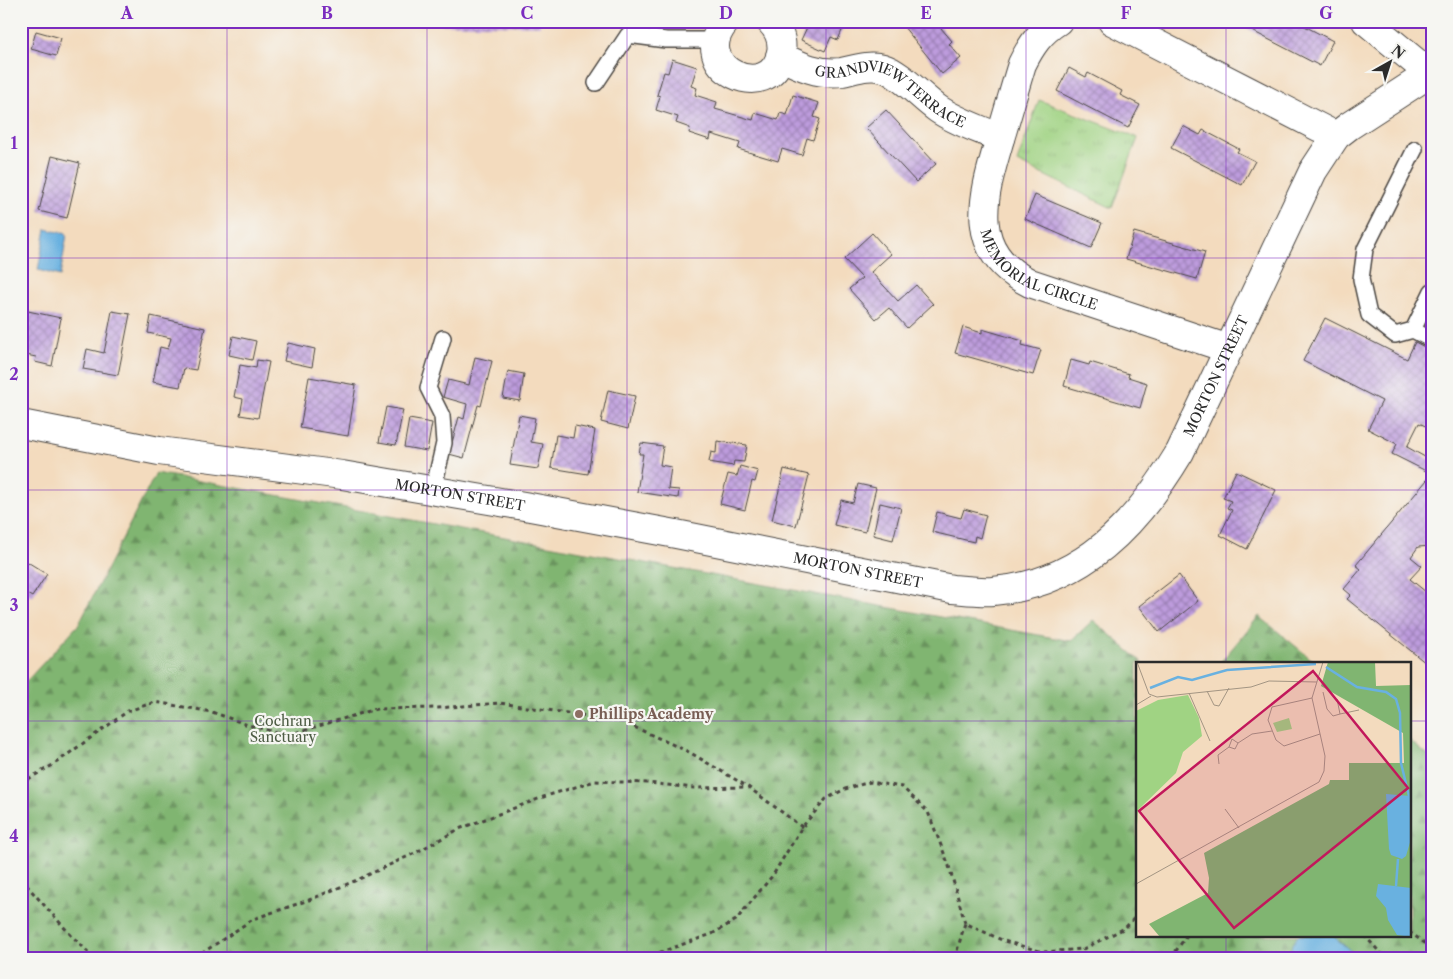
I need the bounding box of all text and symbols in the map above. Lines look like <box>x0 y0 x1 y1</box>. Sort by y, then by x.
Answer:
text: A <box>120 3 134 23</box>
text: B <box>321 3 333 23</box>
text: C <box>521 3 533 23</box>
text: D <box>719 3 733 23</box>
text: E <box>920 3 932 23</box>
text: F <box>1121 3 1132 23</box>
text: G <box>1319 3 1333 23</box>
north arrow <box>1366 38 1416 88</box>
text: N <box>1388 41 1409 63</box>
street label: GRANDVIEW TERRACE <box>813 57 969 132</box>
text: 1 <box>10 133 18 153</box>
street label: MEMORIAL CIRCLE <box>976 227 1100 314</box>
street label: MORTON STREET <box>1180 312 1252 439</box>
text: 2 <box>9 364 19 384</box>
street label: MORTON STREET <box>394 475 527 515</box>
street label: MORTON STREET <box>792 549 925 592</box>
text: 3 <box>9 595 19 615</box>
inset map <box>1136 662 1410 936</box>
place label: Phillips Academy <box>589 705 714 723</box>
marker: Phillips Academy <box>573 708 585 720</box>
park label: Cochran Sanctuary <box>250 712 316 746</box>
text: 4 <box>9 826 19 846</box>

